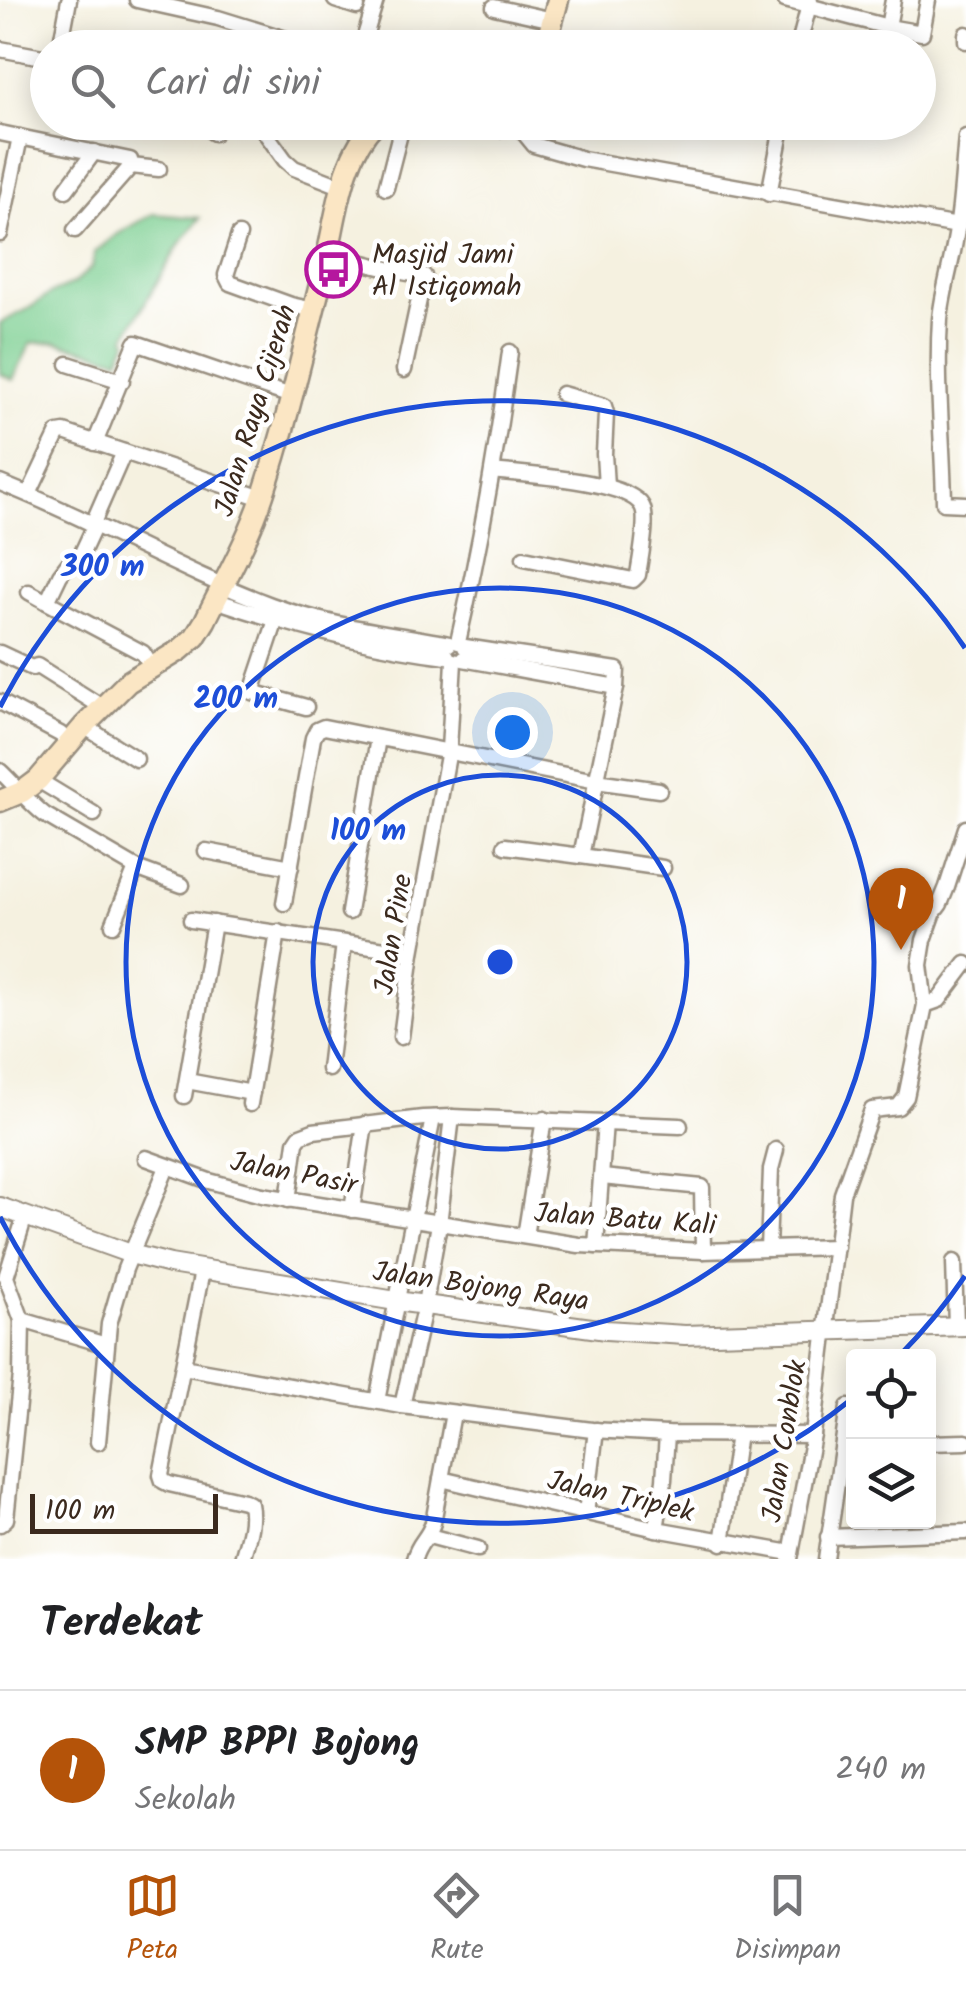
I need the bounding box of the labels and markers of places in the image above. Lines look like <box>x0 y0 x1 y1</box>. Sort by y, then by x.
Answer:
place label: Masjid Jami Al Istiqomah <box>372 233 522 310</box>
bus stop icon: Masjid Jami Al Istiqomah <box>303 239 363 299</box>
pin: 1 <box>868 868 934 950</box>
centre of rings <box>482 944 518 980</box>

